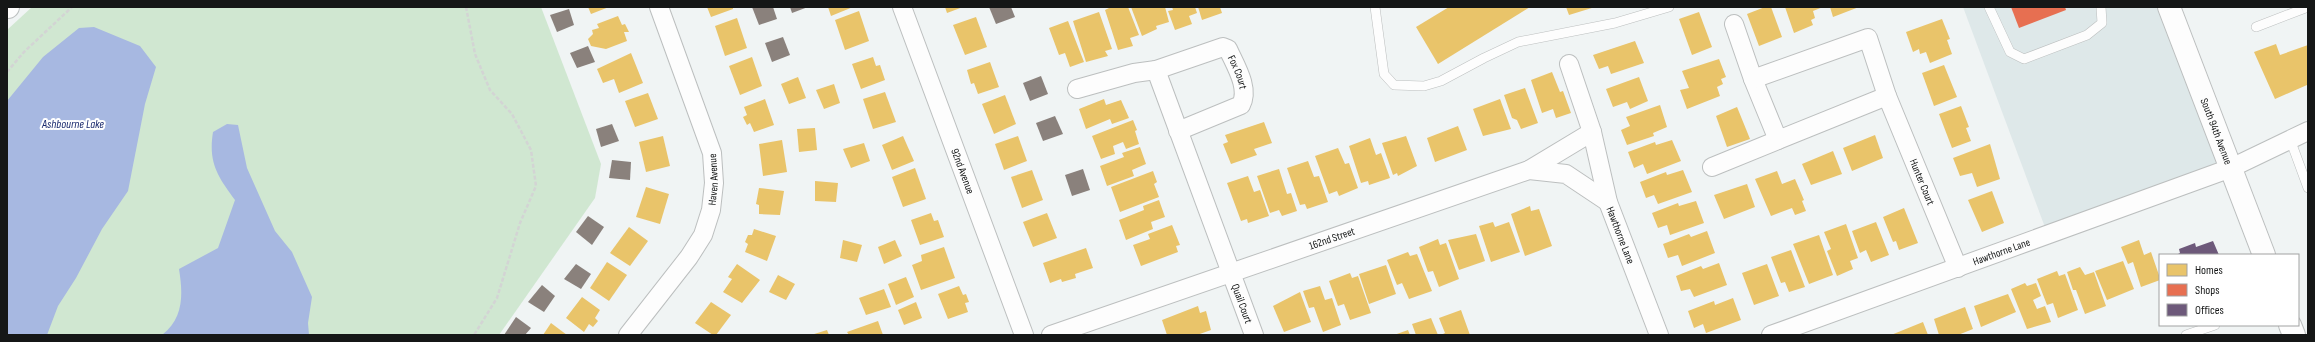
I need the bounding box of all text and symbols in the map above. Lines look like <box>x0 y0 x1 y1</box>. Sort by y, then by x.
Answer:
street label: Fox Court <box>1225 53 1250 91</box>
street label: South 94th Avenue <box>2198 96 2235 166</box>
water label: Ashbourne Lake <box>41 117 104 132</box>
street label: 92nd Avenue <box>948 147 977 196</box>
street label: Haven Avenue <box>706 153 721 206</box>
street label: Hunter Court <box>1907 157 1938 208</box>
street label: Hawthorne Lane <box>1603 205 1637 266</box>
street label: 162nd Street <box>1307 224 1357 252</box>
street label: Hawthorne Lane <box>1971 235 2032 268</box>
legend <box>2159 254 2299 326</box>
text: Homes <box>2195 263 2223 278</box>
street label: Quail Court <box>1229 282 1255 326</box>
text: Shops <box>2195 283 2220 298</box>
text: Offices <box>2195 303 2224 318</box>

